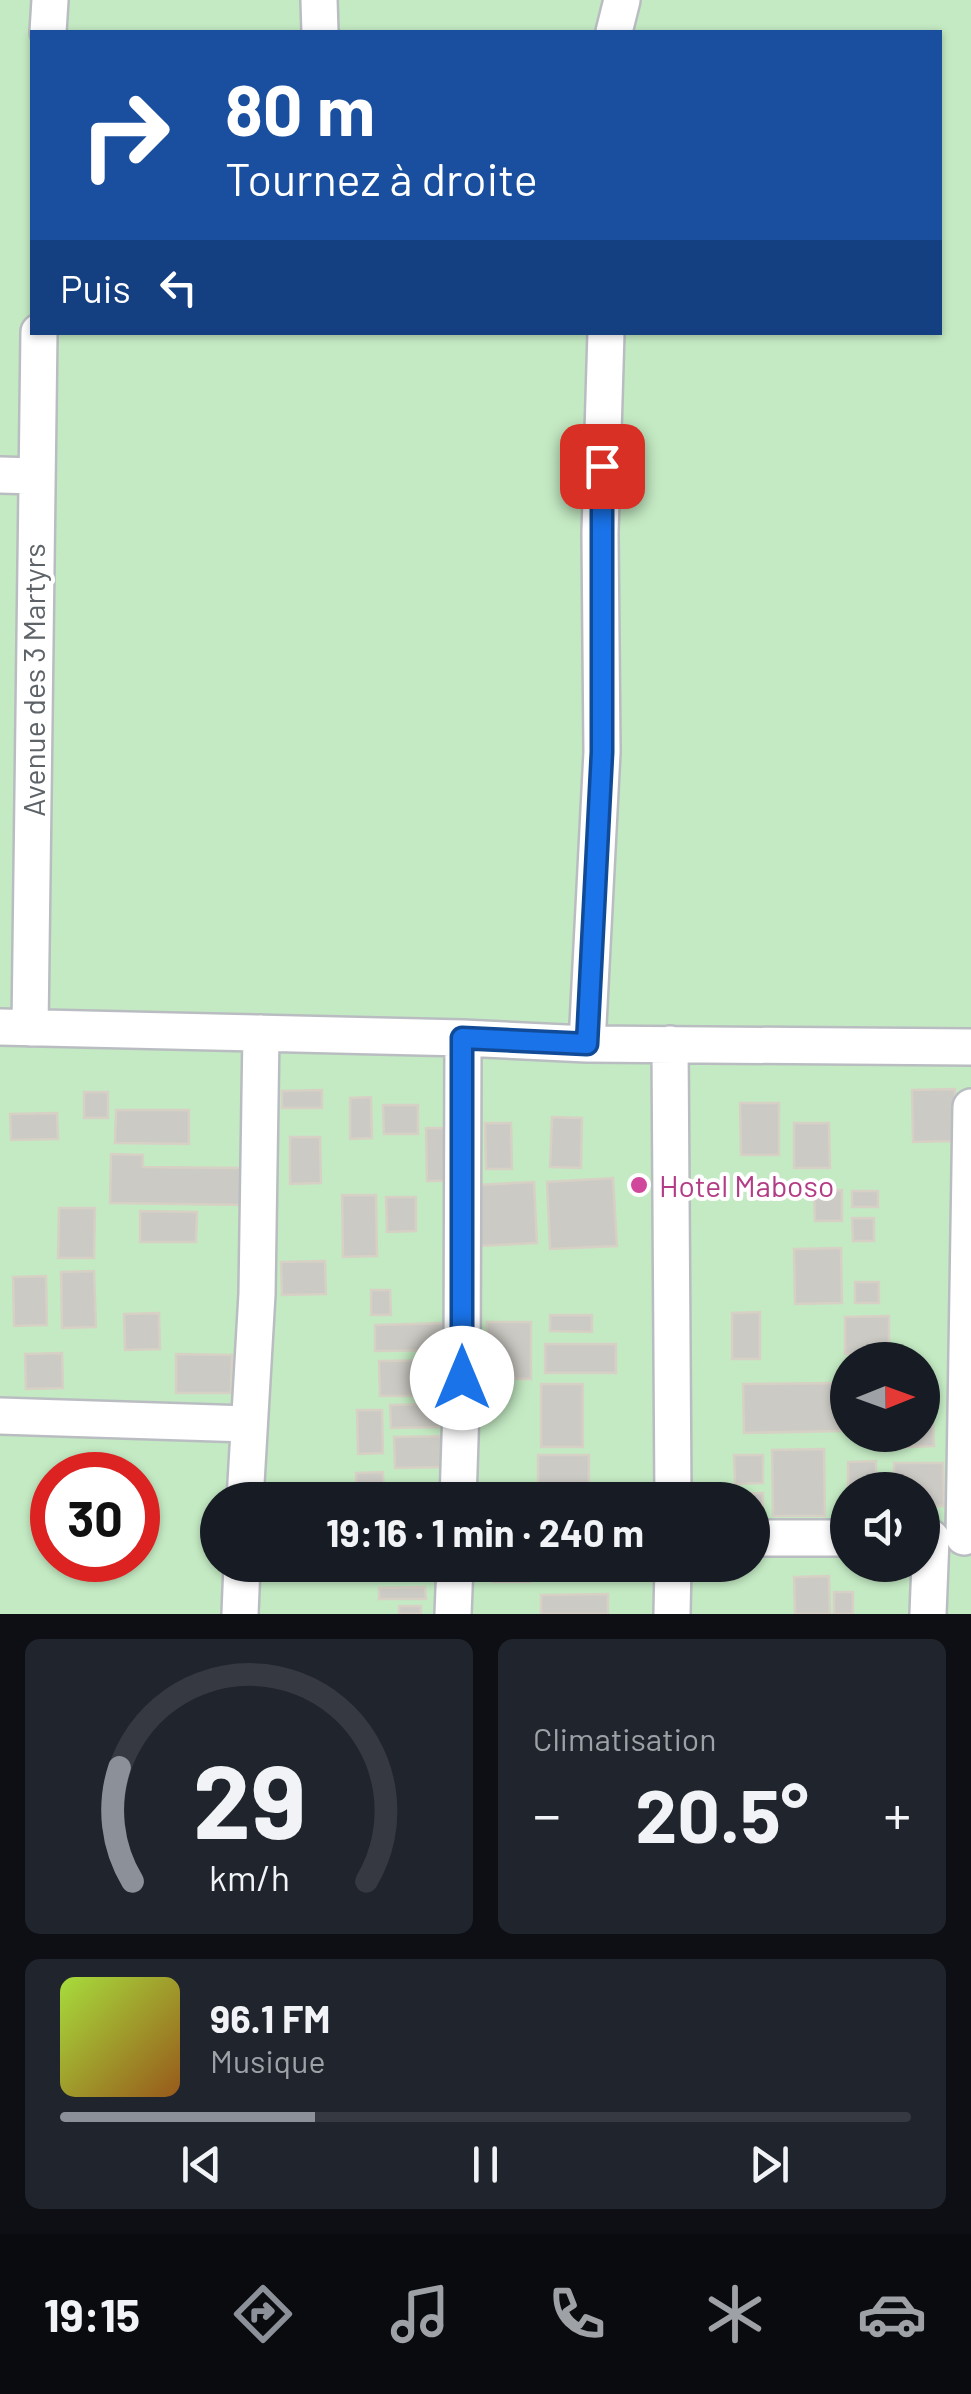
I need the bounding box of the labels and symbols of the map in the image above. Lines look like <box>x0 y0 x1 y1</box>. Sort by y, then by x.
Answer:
pin <box>560 424 645 509</box>
street label: Avenue des 3 Martyrs <box>15 543 51 817</box>
place label: Hotel Maboso <box>659 1167 834 1203</box>
marker: Hotel Maboso <box>628 1174 650 1196</box>
position arrow <box>410 1326 514 1430</box>
north arrow <box>830 1342 940 1452</box>
speed limit sign: 30 <box>30 1452 160 1582</box>

